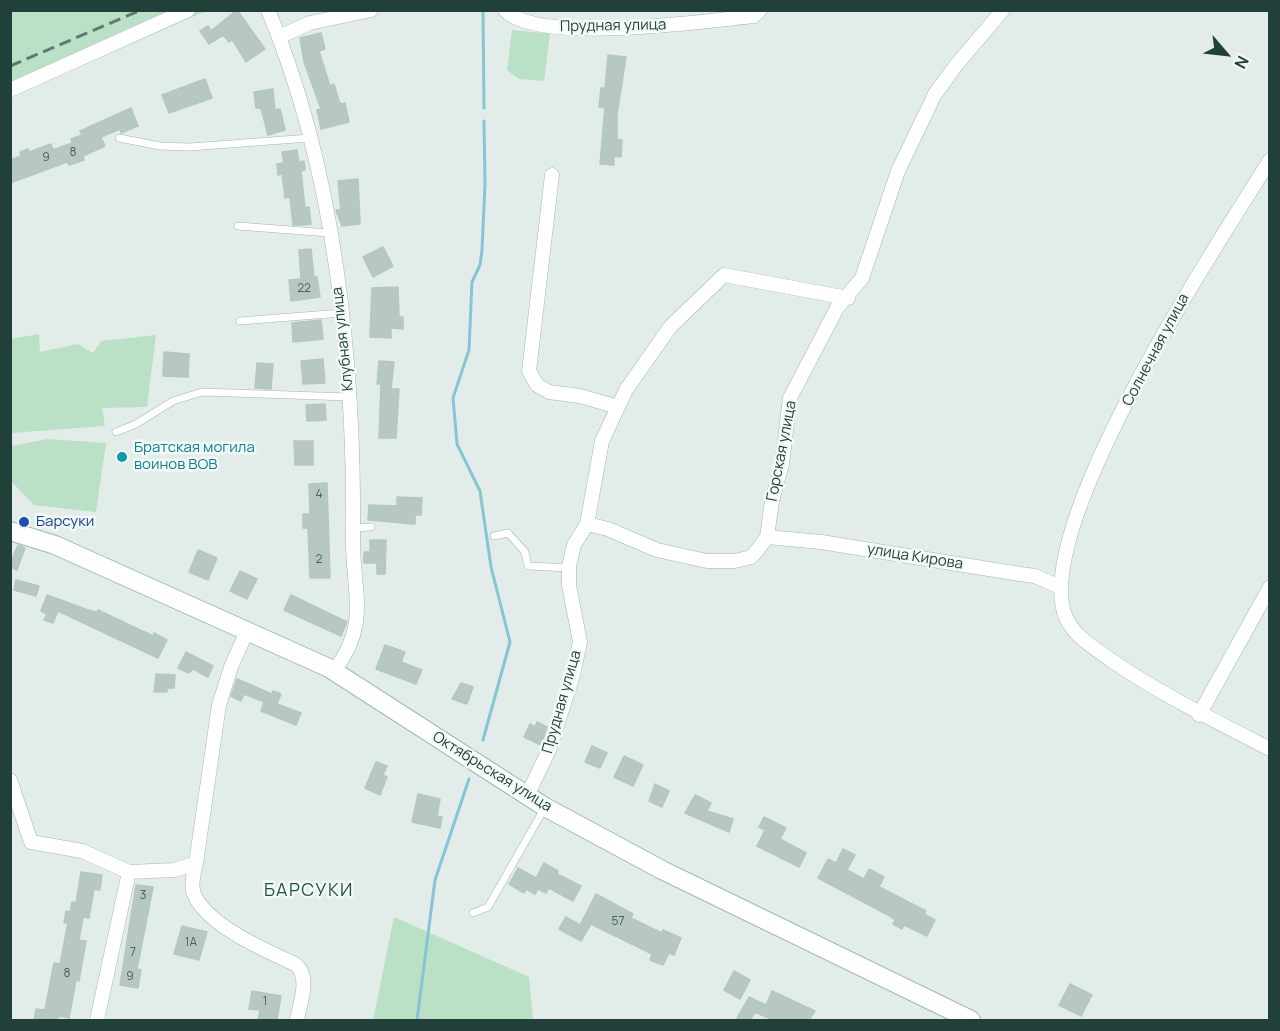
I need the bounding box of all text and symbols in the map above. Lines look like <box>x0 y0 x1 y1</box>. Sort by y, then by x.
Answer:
street label: Прудная улица <box>560 16 666 36</box>
north arrow <box>1196 24 1256 84</box>
text: N <box>1229 52 1254 73</box>
house number: 8 <box>70 146 76 160</box>
house number: 9 <box>42 151 50 165</box>
house number: 22 <box>297 282 311 296</box>
street label: Клубная улица <box>329 286 357 392</box>
street label: Солнечная улица <box>1119 291 1193 409</box>
street label: Горская улица <box>763 399 801 503</box>
place label: Братская могила воинов ВОВ <box>134 439 255 474</box>
marker: Братская могила воинов ВОВ <box>115 450 129 464</box>
house number: 4 <box>315 488 323 502</box>
place label: Барсуки <box>36 513 94 531</box>
marker: Барсуки <box>17 515 31 529</box>
street label: улица Кирова <box>866 541 964 573</box>
house number: 2 <box>316 553 322 567</box>
street label: Прудная улица <box>539 648 585 756</box>
street label: Октябрьская улица <box>429 728 555 816</box>
district label: БАРСУКИ <box>264 880 354 902</box>
house number: 3 <box>140 889 146 903</box>
house number: 57 <box>612 915 624 929</box>
house number: 1А <box>185 936 197 950</box>
house number: 7 <box>130 946 136 960</box>
house number: 8 <box>64 967 70 981</box>
house number: 9 <box>126 970 134 984</box>
house number: 1 <box>263 995 267 1009</box>

